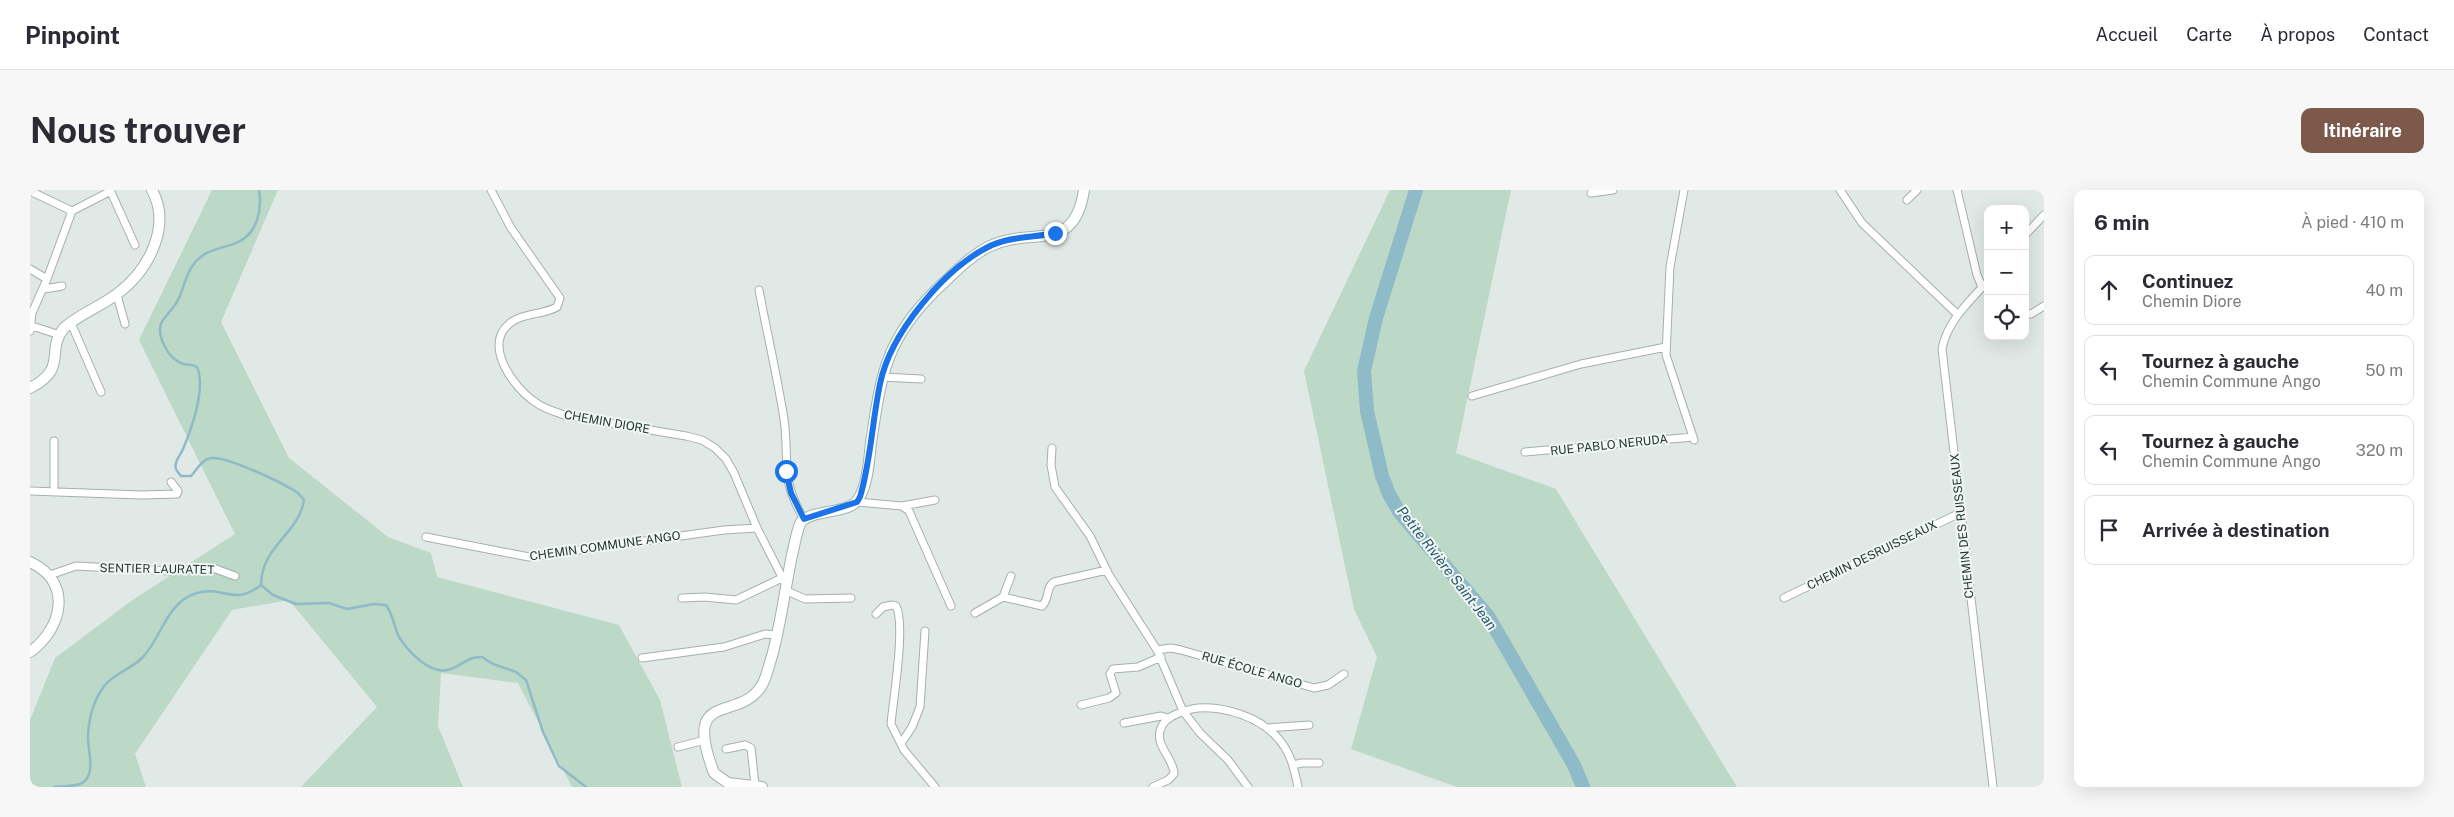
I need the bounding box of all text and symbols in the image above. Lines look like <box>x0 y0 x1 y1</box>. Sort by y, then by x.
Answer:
text: Pinpoint <box>25 21 120 49</box>
text: Accueil <box>2096 24 2158 45</box>
text: Carte <box>2186 24 2232 45</box>
text: À propos <box>2260 24 2335 45</box>
text: Contact <box>2363 24 2429 45</box>
button: Itinéraire <box>2301 108 2424 153</box>
text: Nous trouver <box>30 110 246 151</box>
map controls <box>1984 205 2029 340</box>
button: + <box>1984 205 2029 250</box>
text: 6 min <box>2094 210 2150 235</box>
text: À pied · 410 m <box>2301 213 2404 232</box>
route end <box>1044 222 1067 245</box>
button: − <box>1984 250 2029 295</box>
text: Continuez <box>2142 270 2233 292</box>
icon: ahead <box>2095 276 2123 304</box>
text: 40 m <box>2365 281 2403 300</box>
text: Chemin Diore <box>2142 292 2242 311</box>
button: locate <box>1984 295 2029 340</box>
text: Tournez à gauche <box>2142 350 2299 372</box>
icon: left <box>2095 356 2123 384</box>
text: 50 m <box>2365 361 2403 380</box>
text: Chemin Commune Ango <box>2142 372 2321 391</box>
street label: CHEMIN DIORE <box>563 408 651 436</box>
text: Tournez à gauche <box>2142 430 2299 452</box>
street label: RUE PABLO NERUDA <box>1550 432 1669 458</box>
icon: left <box>2095 436 2123 464</box>
text: 320 m <box>2356 441 2403 460</box>
text: Chemin Commune Ango <box>2142 452 2321 471</box>
street label: CHEMIN DES RUISSEAUX <box>1947 453 1977 599</box>
route start <box>775 460 798 483</box>
water label: Petite Rivière Saint-Jean <box>1394 503 1500 633</box>
icon: arrive <box>2095 516 2123 544</box>
street label: CHEMIN DESRUISSEAUX <box>1805 517 1939 593</box>
text: Arrivée à destination <box>2142 519 2330 541</box>
street label: CHEMIN COMMUNE ANGO <box>529 528 682 564</box>
street label: SENTIER LAURATET <box>99 561 215 577</box>
street label: RUE ÉCOLE ANGO <box>1200 649 1304 691</box>

